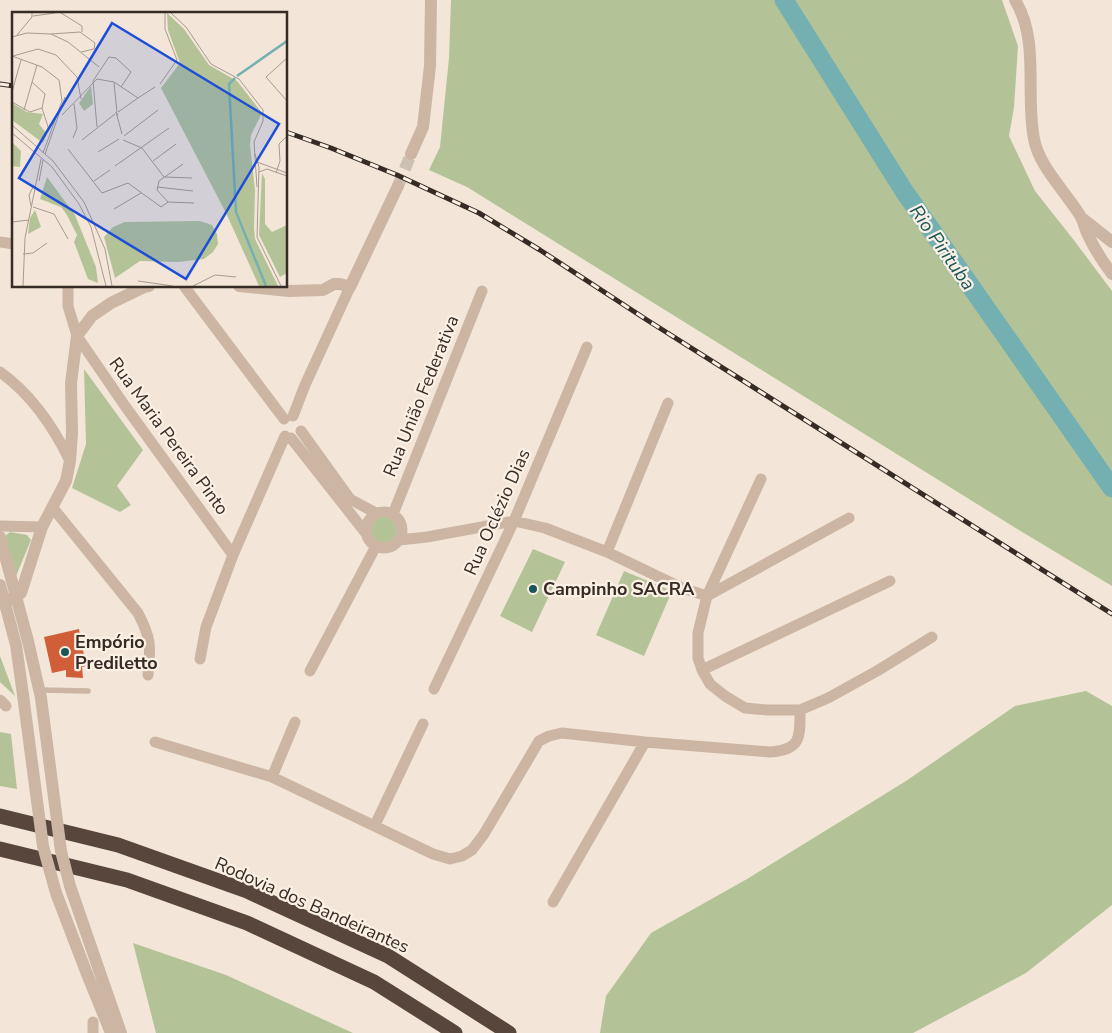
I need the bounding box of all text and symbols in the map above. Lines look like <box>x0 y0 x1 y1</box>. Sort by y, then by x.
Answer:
inset map <box>12 12 288 288</box>
water label: Rio Pirituba <box>903 200 981 295</box>
street label: Rua União Federativa <box>378 312 464 480</box>
street label: Rua Maria Pereira Pinto <box>104 352 234 520</box>
street label: Rua Oclézio Dias <box>458 445 536 579</box>
place label: Campinho SACRA <box>543 577 695 601</box>
marker: Campinho SACRA <box>527 583 539 595</box>
place label: Empório Prediletto <box>75 630 158 675</box>
marker: Empório Prediletto <box>59 646 71 658</box>
street label: Rodovia dos Bandeirantes <box>211 851 413 959</box>

